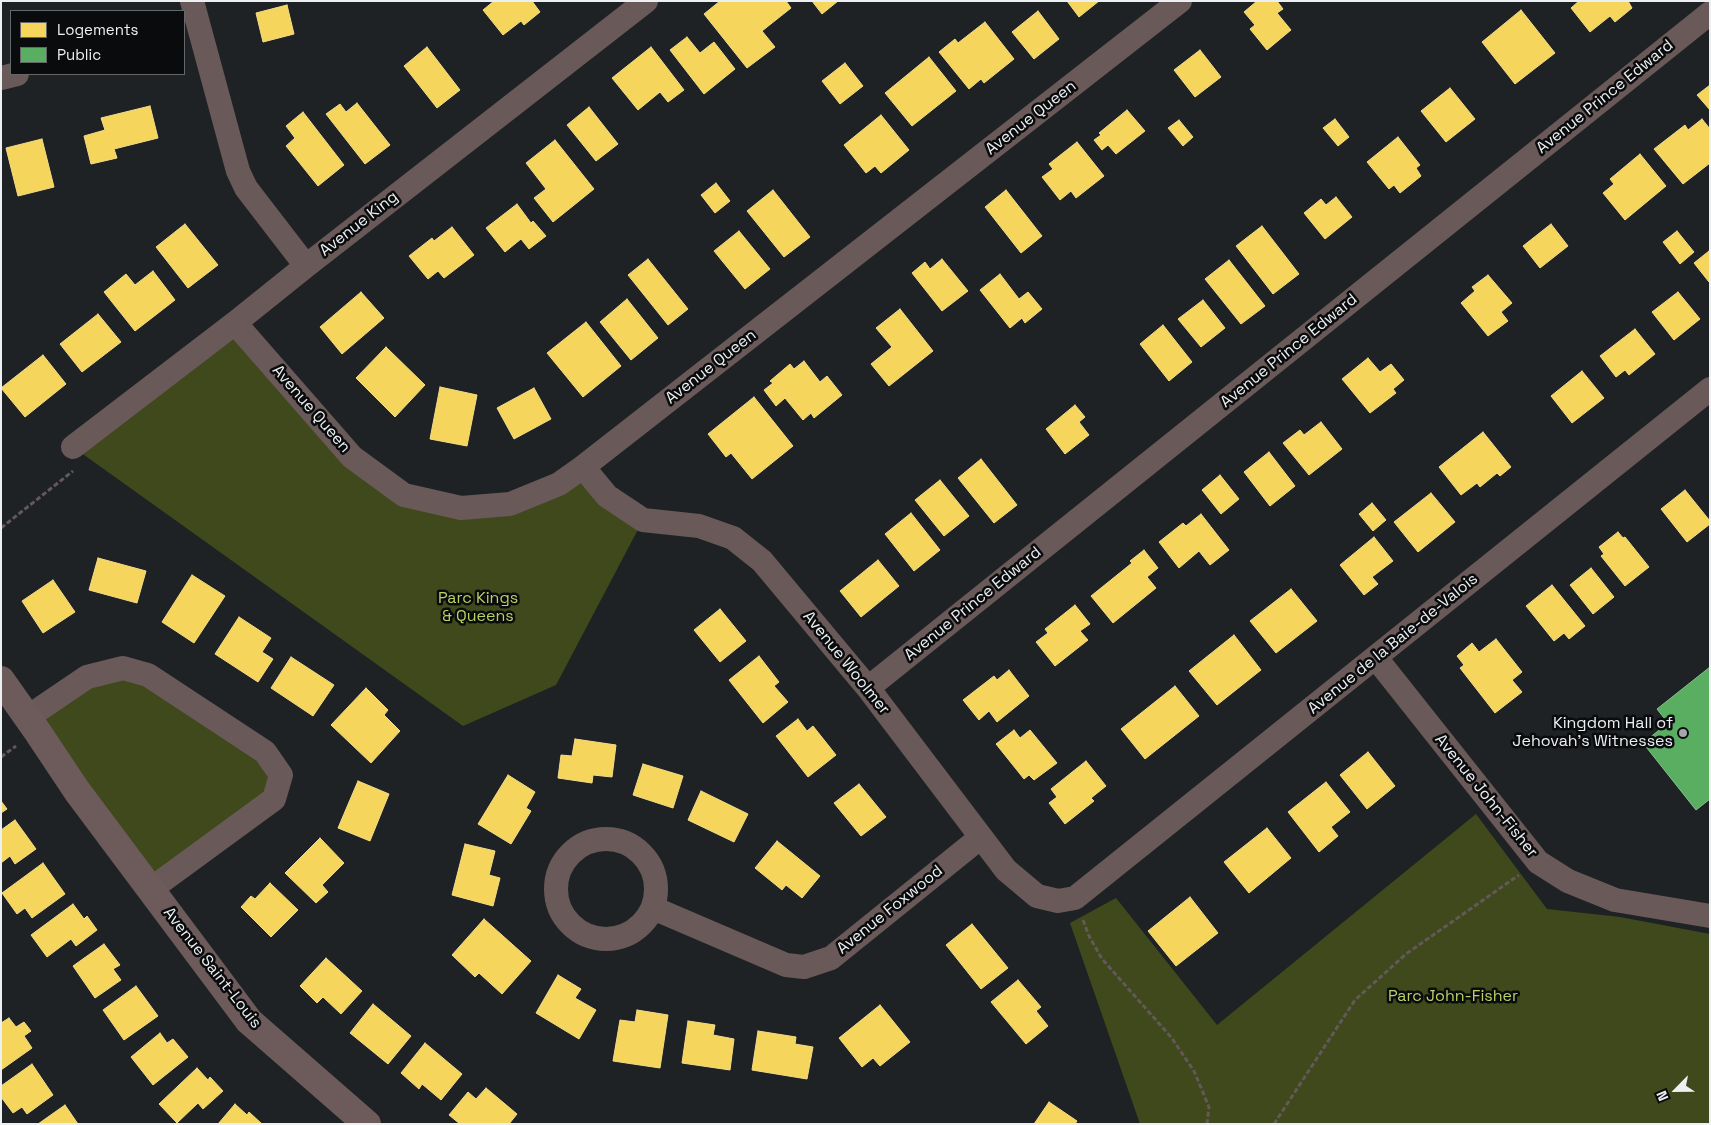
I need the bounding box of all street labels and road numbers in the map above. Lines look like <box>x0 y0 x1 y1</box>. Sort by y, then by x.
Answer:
street label: Avenue Prince Edward <box>1533 36 1677 158</box>
street label: Avenue Queen <box>982 77 1080 159</box>
street label: Avenue King <box>316 187 402 261</box>
street label: Avenue Prince Edward <box>1217 290 1361 412</box>
street label: Avenue Queen <box>662 326 760 408</box>
street label: Avenue Queen <box>268 361 354 457</box>
street label: Avenue Prince Edward <box>901 543 1045 665</box>
street label: Avenue de la Baie-de-Valois <box>1304 569 1482 719</box>
street label: Avenue Woolmer <box>798 607 894 719</box>
street label: Avenue John-Fisher <box>1430 731 1542 861</box>
street label: Avenue Foxwood <box>833 861 947 959</box>
street label: Avenue Saint-Louis <box>159 904 265 1032</box>

